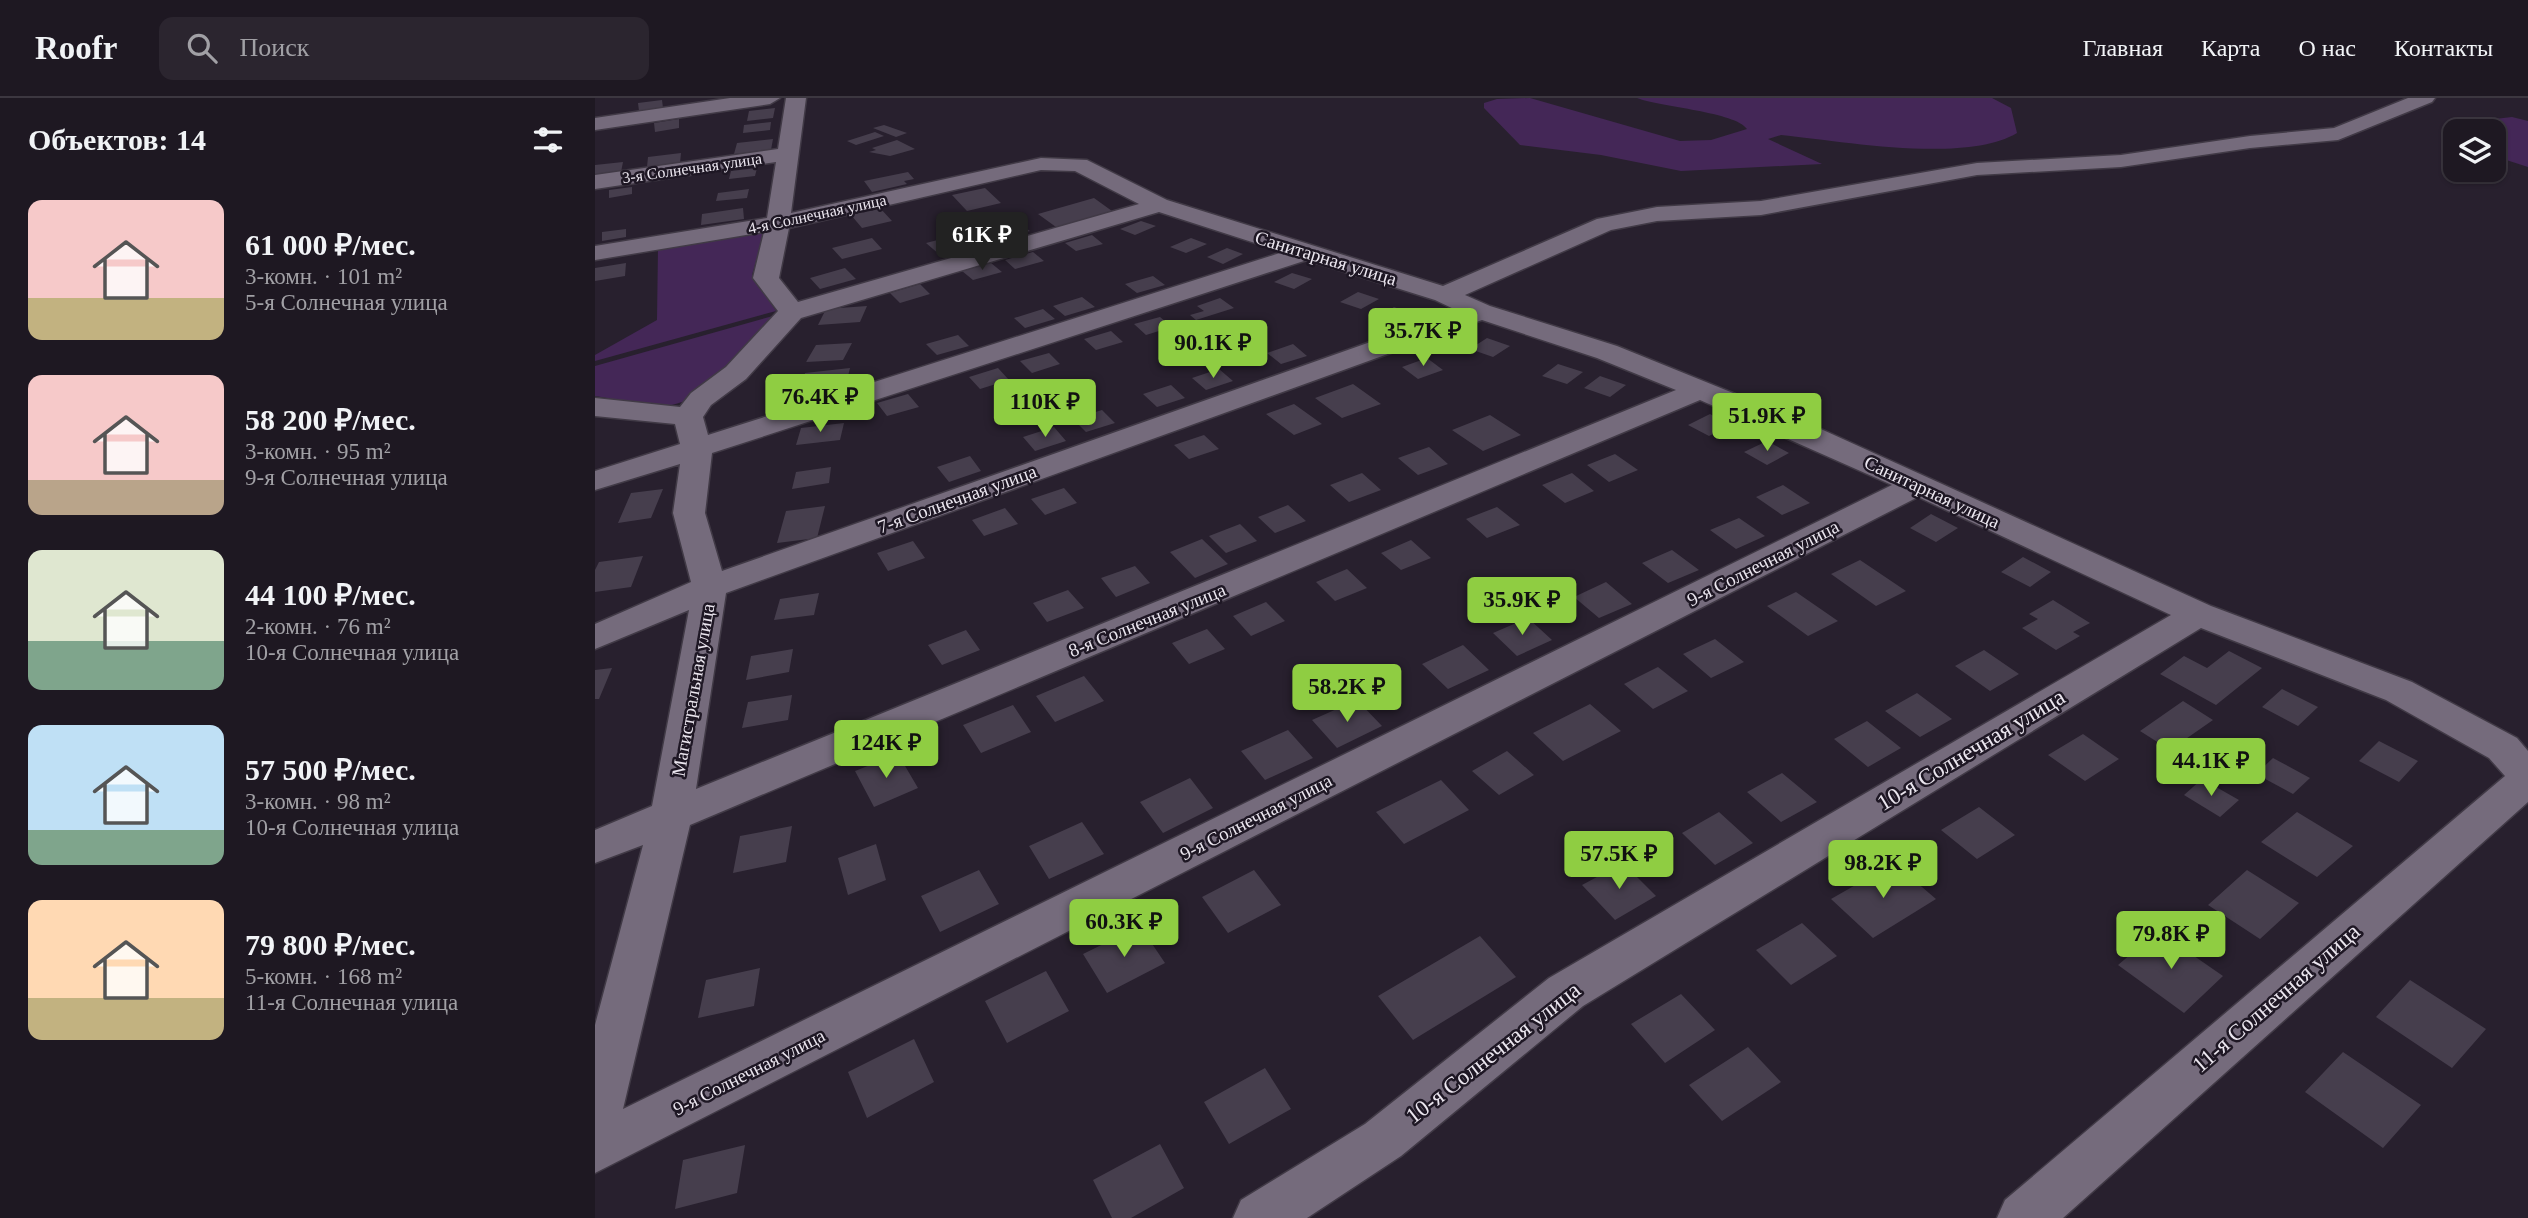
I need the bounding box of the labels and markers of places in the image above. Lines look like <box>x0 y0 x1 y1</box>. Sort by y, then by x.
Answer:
pin: 61K ₽ <box>933 212 1031 272</box>
pin: 35.7K ₽ <box>1358 308 1488 368</box>
pin: 90.1K ₽ <box>1148 320 1278 380</box>
pin: 76.4K ₽ <box>755 374 885 434</box>
pin: 110K ₽ <box>988 380 1102 439</box>
pin: 51.9K ₽ <box>1702 394 1832 453</box>
pin: 35.9K ₽ <box>1457 578 1587 637</box>
pin: 58.2K ₽ <box>1282 664 1412 724</box>
pin: 124K ₽ <box>829 720 943 780</box>
pin: 44.1K ₽ <box>2146 738 2276 798</box>
pin: 57.5K ₽ <box>1554 832 1684 891</box>
pin: 98.2K ₽ <box>1818 840 1948 900</box>
pin: 60.3K ₽ <box>1059 900 1189 959</box>
pin: 79.8K ₽ <box>2106 912 2236 971</box>

